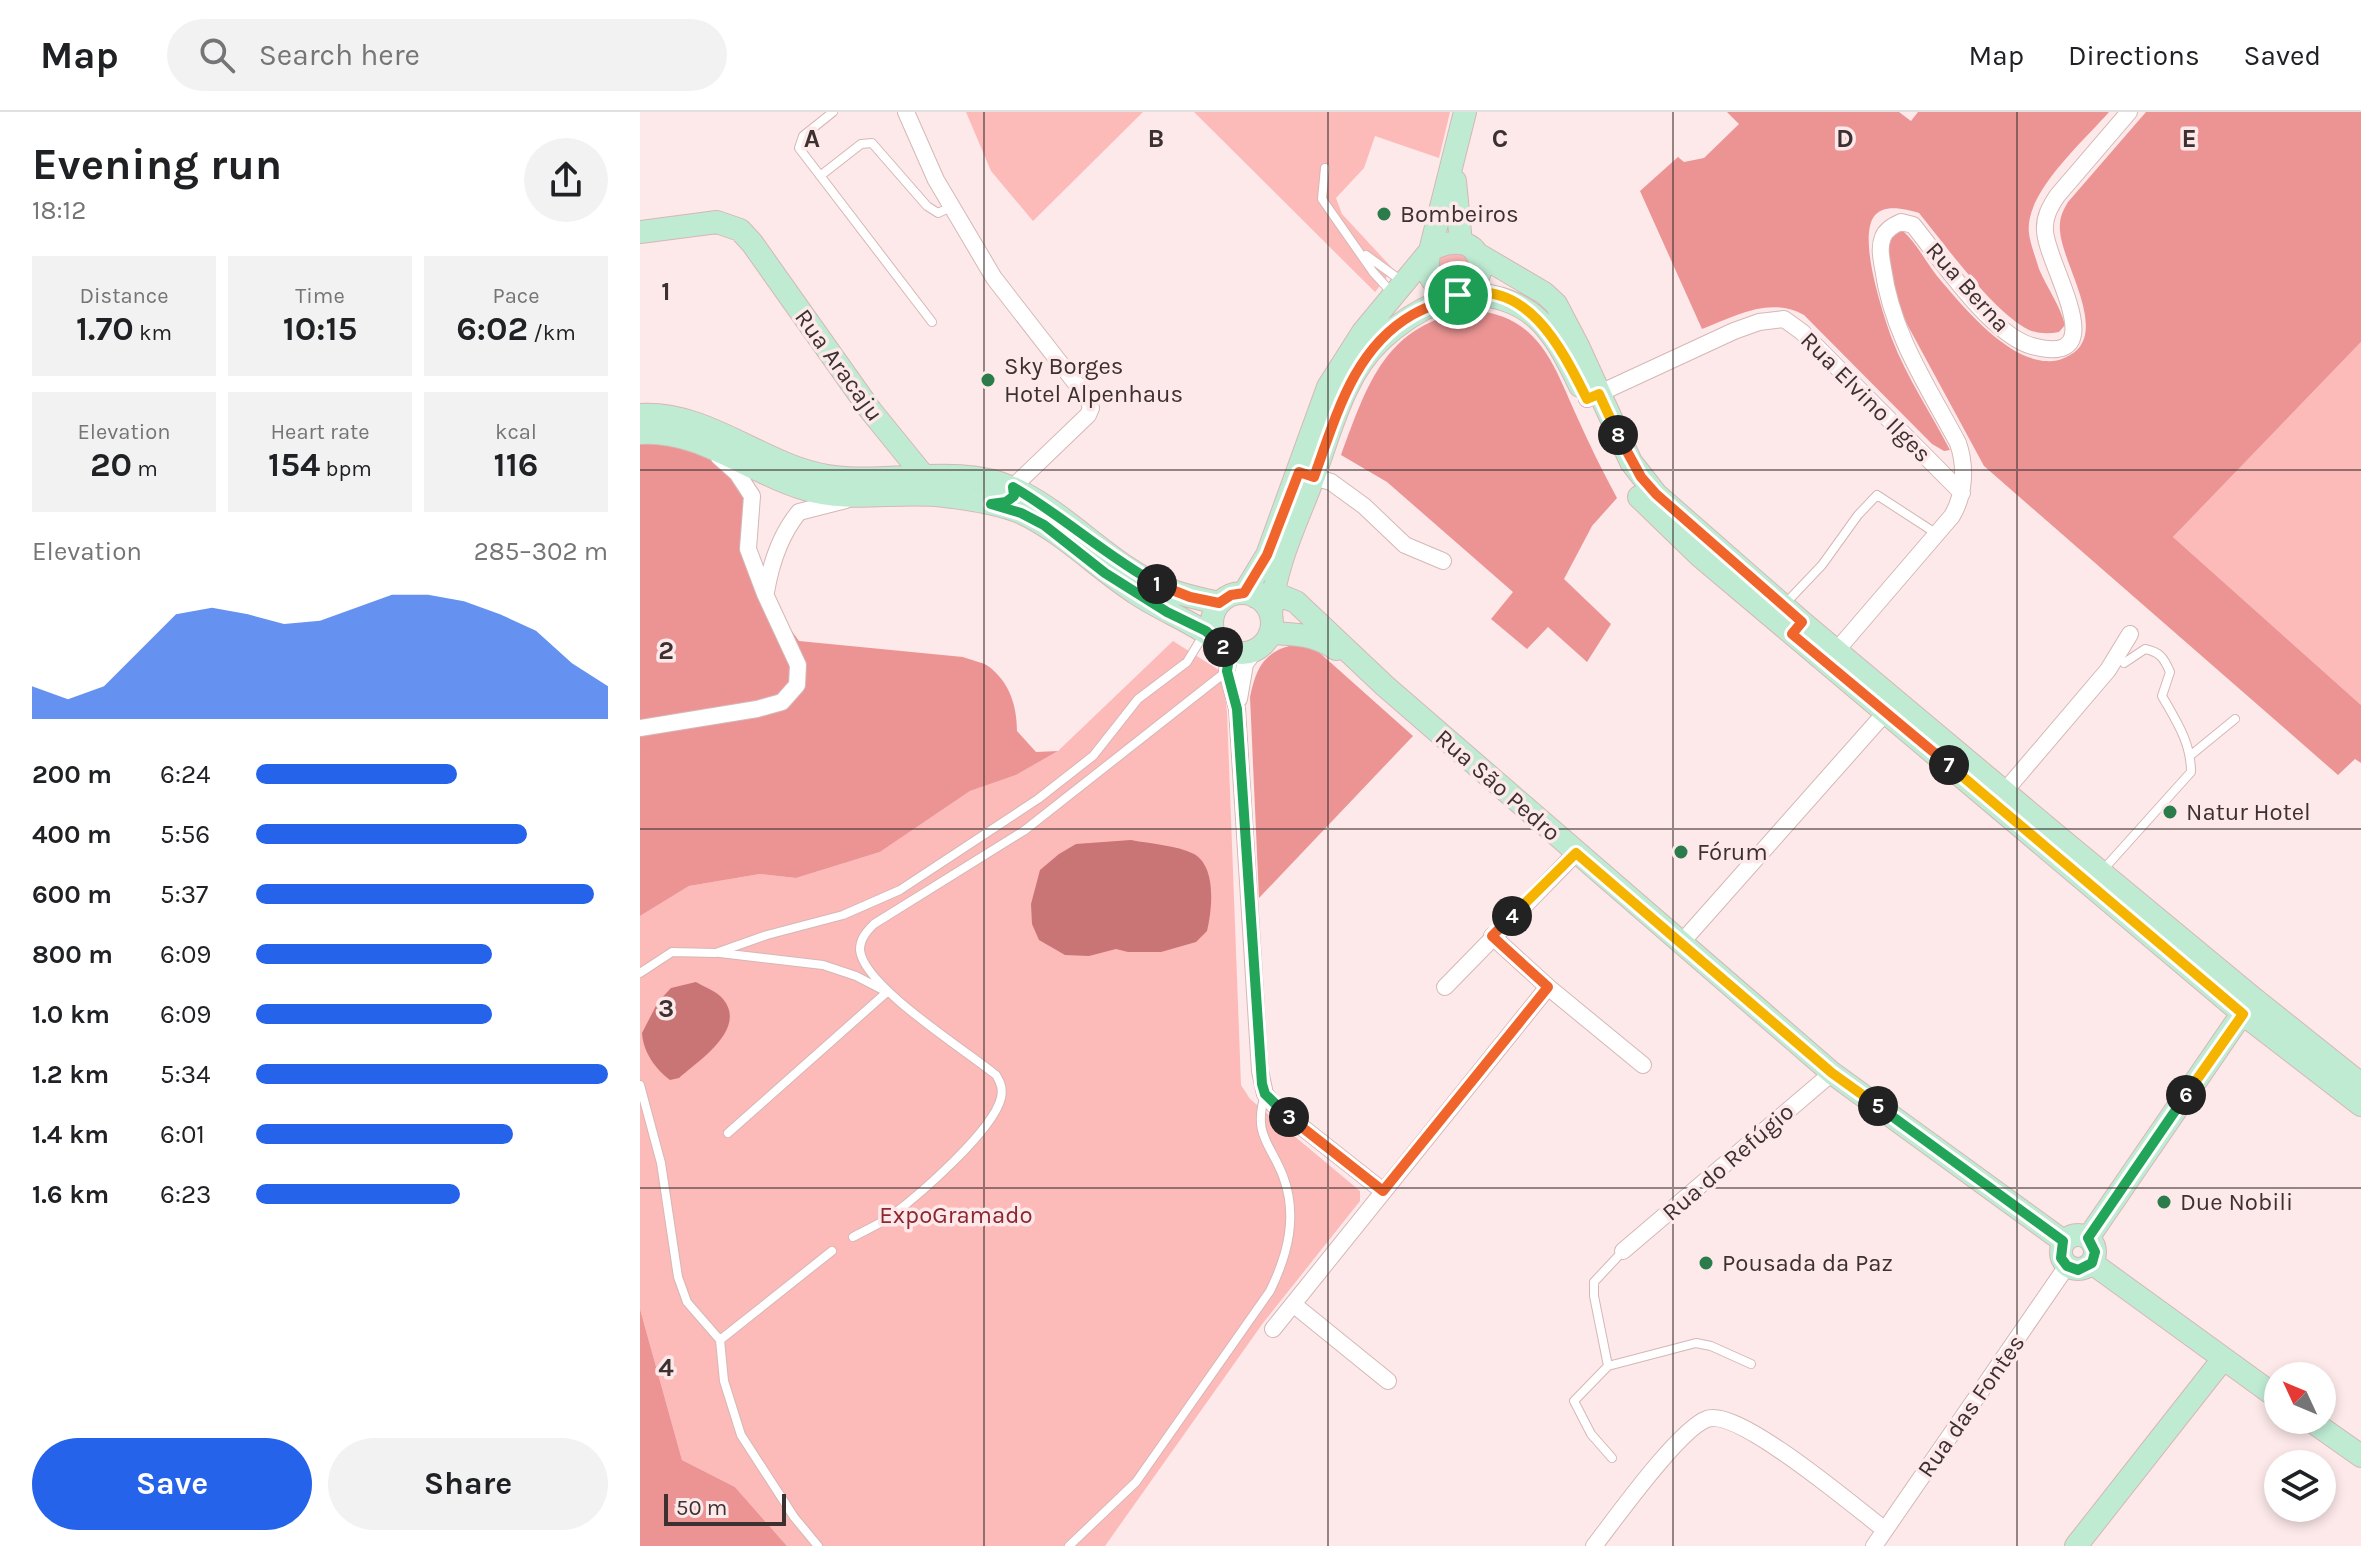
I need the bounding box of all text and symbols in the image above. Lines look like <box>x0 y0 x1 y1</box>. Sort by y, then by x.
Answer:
search box <box>167 19 727 91</box>
text: Map <box>40 33 119 78</box>
icon: search <box>195 33 239 77</box>
text: Search here <box>259 37 420 73</box>
text: Map <box>1969 39 2024 72</box>
text: Directions <box>2068 39 2200 72</box>
text: Saved <box>2244 39 2321 72</box>
text: A <box>804 123 820 154</box>
text: B <box>1148 123 1164 154</box>
text: C <box>1492 123 1508 154</box>
text: D <box>1836 123 1854 154</box>
text: E <box>2181 123 2197 154</box>
button: share <box>524 138 608 222</box>
text: Evening run <box>32 139 282 190</box>
text: 18:12 <box>32 195 86 226</box>
place label: Bombeiros <box>1400 200 1519 228</box>
marker: Bombeiros <box>1375 205 1393 223</box>
street label: Rua Berna <box>1920 236 2016 338</box>
pin <box>1424 261 1492 329</box>
icon: arrive <box>1436 273 1480 317</box>
text: 1 <box>661 276 671 307</box>
text: Distance <box>80 283 168 309</box>
text: Time <box>295 283 345 309</box>
text: Pace <box>493 283 539 309</box>
street label: Rua Aracaju <box>789 304 889 426</box>
text: 1.70 <box>76 309 134 349</box>
text: 10:15 <box>283 309 357 349</box>
text: 6:02 <box>456 309 528 349</box>
text: km <box>134 320 172 346</box>
text: /km <box>528 320 576 346</box>
street label: Rua Elvino Ilges <box>1795 326 1937 468</box>
place label: Sky Borges Hotel Alpenhaus <box>1004 352 1183 408</box>
marker: Sky Borges Hotel Alpenhaus <box>979 371 997 389</box>
pin: 8 <box>1598 415 1638 455</box>
text: Elevation <box>77 419 171 445</box>
text: Heart rate <box>270 419 370 445</box>
text: kcal <box>495 419 537 445</box>
text: 8 <box>1611 422 1625 448</box>
text: 20 <box>90 445 132 485</box>
text: 154 <box>268 445 320 485</box>
text: 116 <box>494 445 538 485</box>
text: m <box>132 456 158 482</box>
text: bpm <box>320 456 372 482</box>
text: Elevation <box>32 536 142 567</box>
text: 285–302 m <box>474 536 608 567</box>
pin: 1 <box>1137 564 1177 604</box>
text: 1 <box>1153 571 1161 597</box>
pin: 2 <box>1203 627 1243 667</box>
text: 2 <box>1216 634 1230 660</box>
text: 2 <box>658 635 674 666</box>
street label: Rua São Pedro <box>1430 723 1566 847</box>
pin: 7 <box>1929 745 1969 785</box>
text: 7 <box>1944 752 1954 778</box>
text: 200 m <box>32 759 112 790</box>
text: 6:24 <box>160 759 210 790</box>
place label: Natur Hotel <box>2186 798 2311 826</box>
marker: Natur Hotel <box>2161 803 2179 821</box>
text: 400 m <box>32 819 112 850</box>
text: 5:56 <box>160 819 210 850</box>
place label: Fórum <box>1697 838 1768 866</box>
marker: Fórum <box>1672 843 1690 861</box>
text: 600 m <box>32 879 112 910</box>
text: 5:37 <box>160 879 208 910</box>
pin: 4 <box>1492 896 1532 936</box>
text: 4 <box>1505 903 1519 929</box>
text: 800 m <box>32 939 113 970</box>
text: 6:09 <box>160 939 211 970</box>
text: 3 <box>658 993 674 1024</box>
text: 1.0 km <box>32 999 110 1030</box>
text: 6:09 <box>160 999 211 1030</box>
text: 1.2 km <box>32 1059 109 1090</box>
text: 5:34 <box>160 1059 211 1090</box>
pin: 6 <box>2166 1075 2206 1115</box>
text: 6 <box>2179 1082 2193 1108</box>
pin: 5 <box>1858 1086 1898 1126</box>
text: 5 <box>1872 1093 1884 1119</box>
pin: 3 <box>1269 1097 1309 1137</box>
street label: Rua do Refúgio <box>1657 1097 1799 1227</box>
text: 3 <box>1282 1104 1296 1130</box>
text: 1.4 km <box>32 1119 109 1150</box>
text: 6:01 <box>160 1119 205 1150</box>
text: 1.6 km <box>32 1179 109 1210</box>
text: 6:23 <box>160 1179 211 1210</box>
place label: Due Nobili <box>2180 1188 2293 1216</box>
marker: Due Nobili <box>2155 1193 2173 1211</box>
park label: ExpoGramado <box>879 1201 1033 1229</box>
place label: Pousada da Paz <box>1722 1249 1893 1277</box>
marker: Pousada da Paz <box>1697 1254 1715 1272</box>
street label: Rua das Fontes <box>1912 1329 2030 1483</box>
text: 4 <box>658 1352 674 1383</box>
north arrow <box>2264 1362 2336 1434</box>
map controls <box>2264 1362 2336 1522</box>
button: Save <box>32 1438 312 1530</box>
button: Share <box>328 1438 608 1530</box>
button: layers <box>2264 1450 2336 1522</box>
scale bar <box>664 1490 786 1526</box>
text: 50 m <box>676 1495 727 1521</box>

